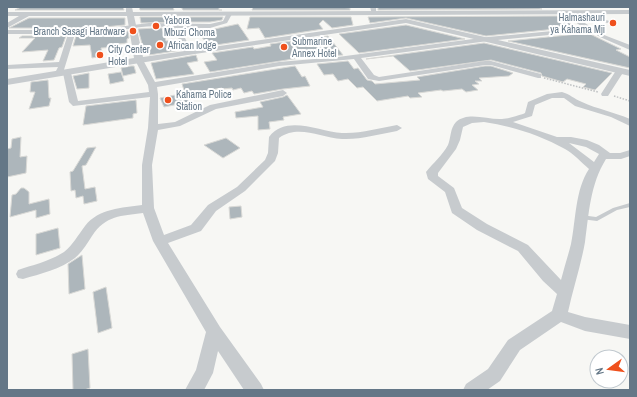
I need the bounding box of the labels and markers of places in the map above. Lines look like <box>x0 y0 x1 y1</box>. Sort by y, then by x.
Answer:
place label: Halmashauri ya Kahama Mji <box>550 11 605 36</box>
place label: Yabora Mbuzi Choma <box>164 14 215 39</box>
marker: Halmashauri ya Kahama Mji <box>608 18 618 28</box>
marker: Yabora Mbuzi Choma <box>151 21 161 31</box>
place label: Branch Sasagi Hardware <box>33 25 125 38</box>
marker: Branch Sasagi Hardware <box>128 26 138 36</box>
place label: Submarine Annex Hotel <box>291 35 337 60</box>
place label: African lodge <box>167 39 217 52</box>
marker: African lodge <box>155 40 165 50</box>
marker: Submarine Annex Hotel <box>279 42 289 52</box>
place label: City Center Hotel <box>108 43 150 68</box>
marker: City Center Hotel <box>95 50 105 60</box>
place label: Kahama Police Station <box>176 88 232 113</box>
marker: Kahama Police Station <box>163 95 173 105</box>

